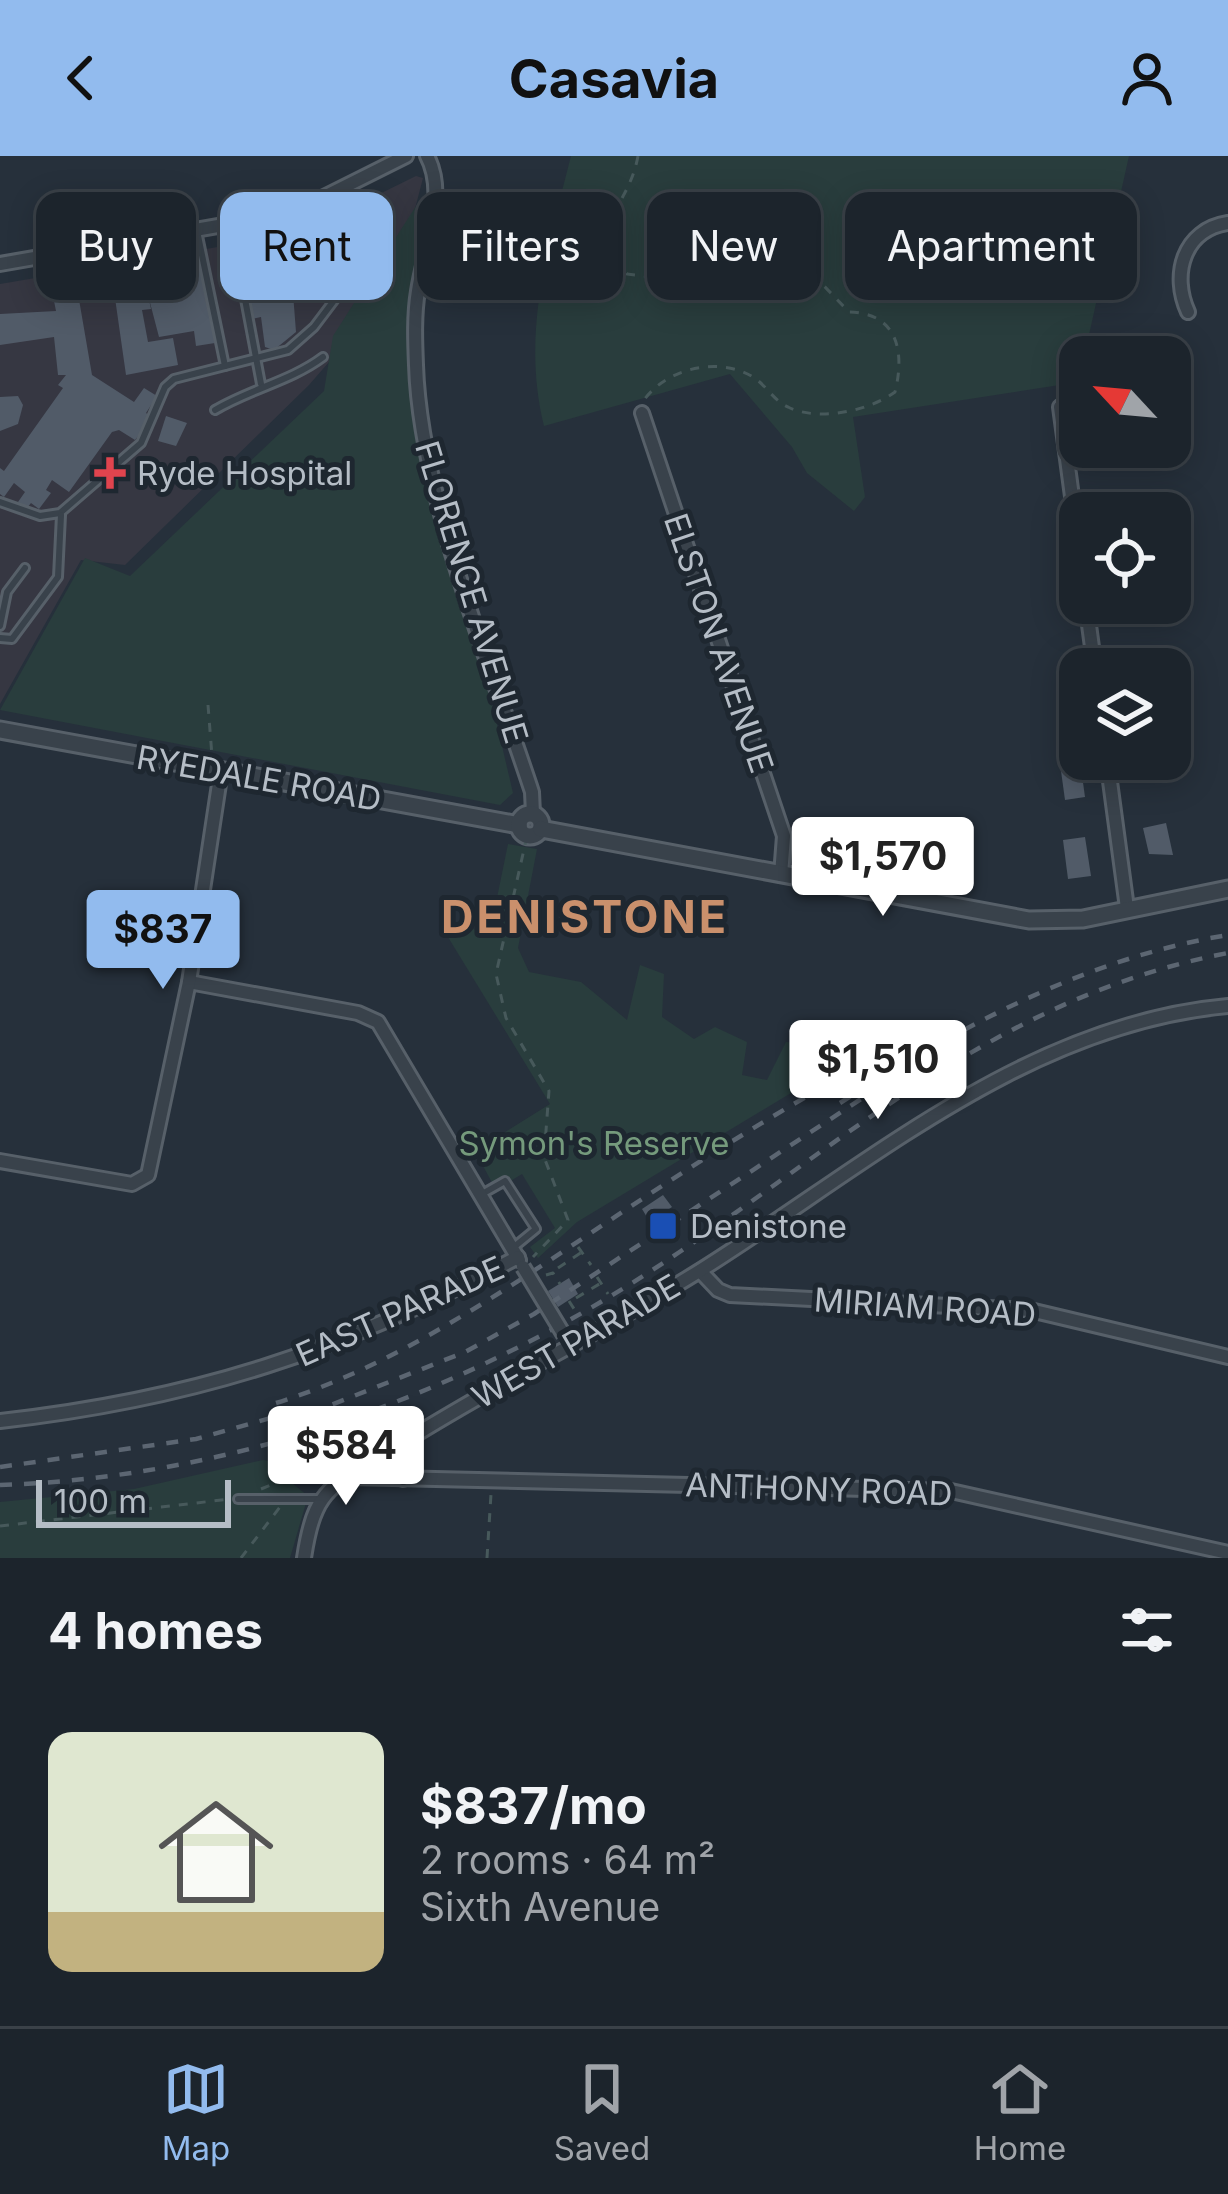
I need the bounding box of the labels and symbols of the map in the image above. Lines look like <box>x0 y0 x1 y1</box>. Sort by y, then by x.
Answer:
north arrow <box>1059 336 1191 468</box>
street label: FLORENCE AVENUE <box>407 436 537 748</box>
place label: Ryde Hospital <box>137 453 352 493</box>
marker: Ryde Hospital <box>94 457 126 489</box>
street label: ELSTON AVENUE <box>656 508 782 778</box>
street label: RYEDALE ROAD <box>133 737 385 819</box>
pin: $1,570 <box>785 817 981 919</box>
district label: DENISTONE <box>441 889 729 944</box>
pin: $837 <box>92 890 234 992</box>
pin: $1,510 <box>780 1020 976 1122</box>
park label: Symon's Reserve <box>458 1123 730 1163</box>
place label: Denistone <box>690 1206 847 1246</box>
marker: Denistone <box>647 1210 679 1242</box>
street label: EAST PARADE <box>290 1247 510 1375</box>
street label: WEST PARADE <box>465 1265 687 1417</box>
street label: MIRIAM ROAD <box>813 1279 1037 1335</box>
pin: $584 <box>275 1406 417 1508</box>
street label: ANTHONY ROAD <box>685 1464 953 1514</box>
scale bar <box>36 1474 231 1527</box>

